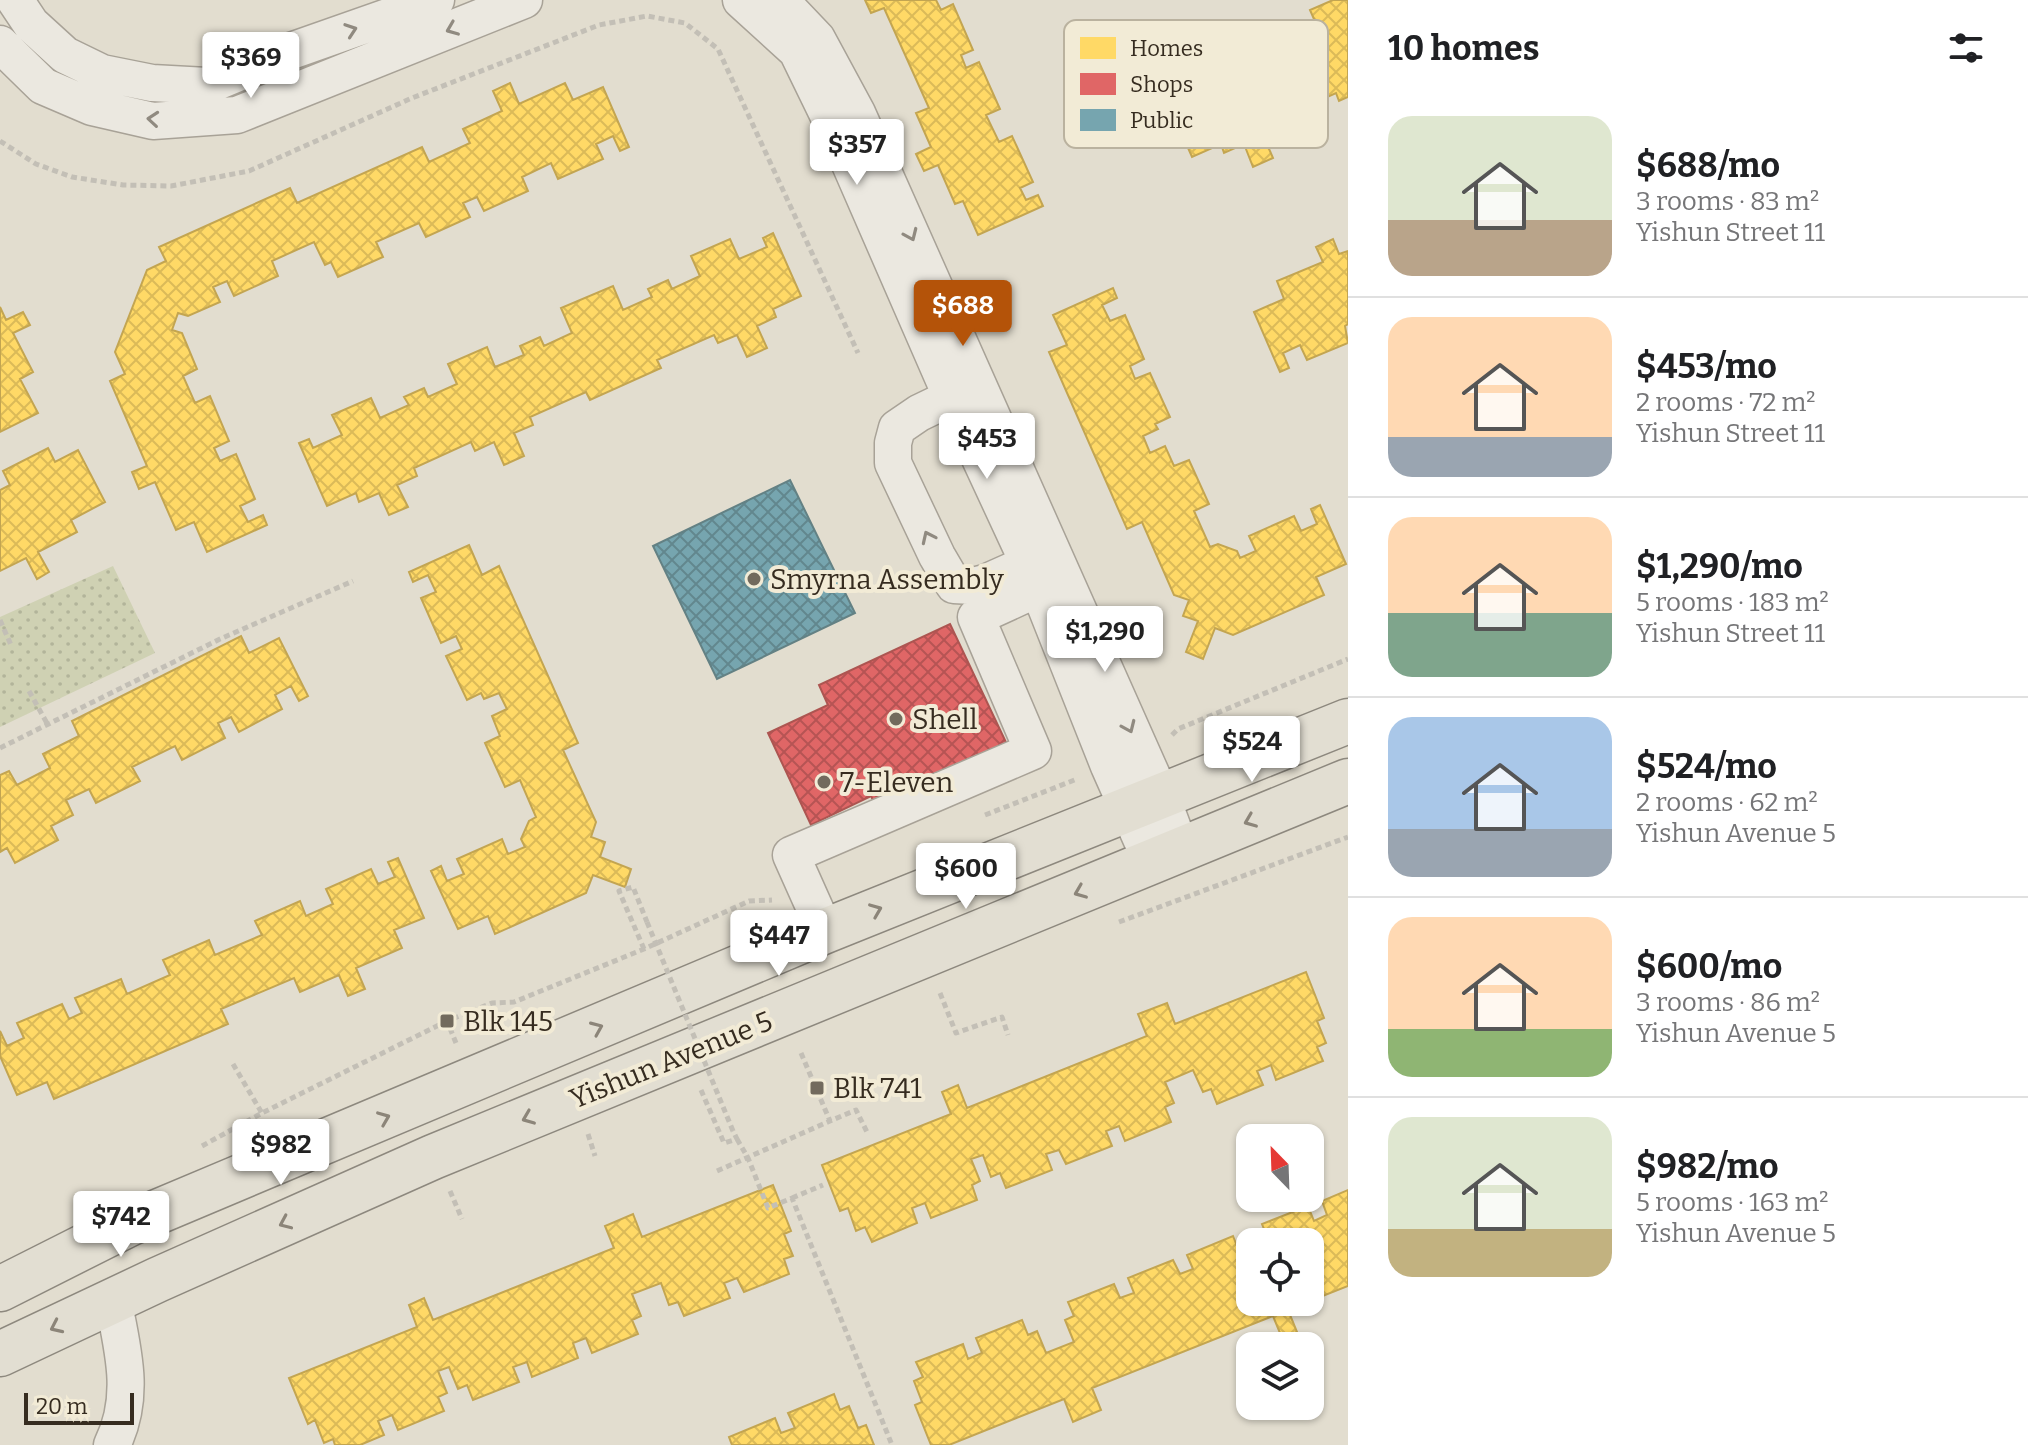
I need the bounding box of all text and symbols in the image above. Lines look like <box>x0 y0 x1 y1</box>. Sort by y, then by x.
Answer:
one-way arrow <box>446 19 460 36</box>
legend <box>1064 20 1328 148</box>
one-way arrow <box>343 24 357 40</box>
icon: filters <box>1944 26 1988 70</box>
text: 10 homes <box>1388 28 1539 69</box>
pin: $369 <box>204 32 298 100</box>
text: Homes <box>1130 35 1203 62</box>
text: $369 <box>220 42 282 73</box>
text: Shops <box>1130 71 1193 98</box>
text: Public <box>1130 107 1193 134</box>
one-way arrow <box>146 111 159 128</box>
pin: $357 <box>810 119 904 187</box>
text: $357 <box>828 129 886 160</box>
text: $688/mo <box>1636 145 1780 186</box>
icon: home <box>1452 148 1548 244</box>
text: 3 rooms · 83 m² <box>1636 186 1819 217</box>
text: Yishun Street 11 <box>1636 217 1825 248</box>
one-way arrow <box>901 227 917 242</box>
pin: $688 <box>916 280 1010 348</box>
text: $688 <box>932 290 994 321</box>
text: $453/mo <box>1636 346 1777 387</box>
icon: home <box>1452 349 1548 445</box>
text: 2 rooms · 72 m² <box>1636 387 1816 418</box>
pin: $453 <box>940 413 1034 481</box>
text: Yishun Street 11 <box>1636 418 1825 449</box>
text: $453 <box>957 423 1017 454</box>
one-way arrow <box>922 531 938 545</box>
text: $1,290/mo <box>1636 546 1803 587</box>
icon: home <box>1452 549 1548 645</box>
place label: Smyrna Assembly <box>770 563 1004 596</box>
marker: Smyrna Assembly <box>745 570 763 588</box>
text: 5 rooms · 183 m² <box>1636 587 1829 618</box>
pin: $1,290 <box>1040 606 1170 674</box>
text: $1,290 <box>1065 616 1145 647</box>
text: Yishun Street 11 <box>1636 618 1825 649</box>
place label: Shell <box>912 703 978 736</box>
marker: Shell <box>887 710 905 728</box>
pin: $524 <box>1205 716 1299 784</box>
one-way arrow <box>1119 718 1135 733</box>
text: $524 <box>1222 726 1282 757</box>
text: $524/mo <box>1636 746 1777 787</box>
icon: home <box>1452 749 1548 845</box>
place label: 7-Eleven <box>840 766 954 799</box>
marker: 7-Eleven <box>815 773 833 791</box>
text: 2 rooms · 62 m² <box>1636 787 1818 818</box>
one-way arrow <box>1244 811 1258 828</box>
text: Yishun Avenue 5 <box>1636 818 1836 849</box>
pin: $600 <box>919 843 1013 911</box>
text: $600 <box>934 853 998 884</box>
one-way arrow <box>1074 883 1088 899</box>
one-way arrow <box>868 903 882 920</box>
pin: $447 <box>732 910 826 978</box>
text: $447 <box>748 920 810 951</box>
text: $600/mo <box>1636 946 1782 987</box>
icon: home <box>1452 949 1548 1045</box>
text: 3 rooms · 86 m² <box>1636 987 1820 1018</box>
street label: Yishun Avenue 5 <box>565 1004 777 1116</box>
place label: Blk 145 <box>463 1005 553 1038</box>
marker: Blk 145 <box>438 1012 456 1030</box>
text: Yishun Avenue 5 <box>1636 1018 1836 1049</box>
one-way arrow <box>588 1022 603 1038</box>
place label: Blk 741 <box>833 1072 922 1105</box>
marker: Blk 741 <box>808 1079 826 1097</box>
one-way arrow <box>522 1108 536 1125</box>
one-way arrow <box>376 1111 390 1127</box>
pin: $982 <box>234 1119 328 1187</box>
north arrow <box>1236 1124 1324 1212</box>
map controls <box>1236 1124 1324 1420</box>
text: $982 <box>250 1129 312 1160</box>
text: $982/mo <box>1636 1146 1779 1187</box>
icon: home <box>1452 1149 1548 1245</box>
text: 5 rooms · 163 m² <box>1636 1187 1829 1218</box>
pin: $742 <box>74 1191 168 1259</box>
text: $742 <box>91 1201 151 1232</box>
one-way arrow <box>279 1213 293 1229</box>
text: Yishun Avenue 5 <box>1636 1218 1836 1249</box>
button: locate <box>1236 1228 1324 1316</box>
one-way arrow <box>50 1317 65 1333</box>
button: layers <box>1236 1332 1324 1420</box>
scale bar <box>24 1389 134 1425</box>
text: 20 m <box>36 1393 87 1420</box>

